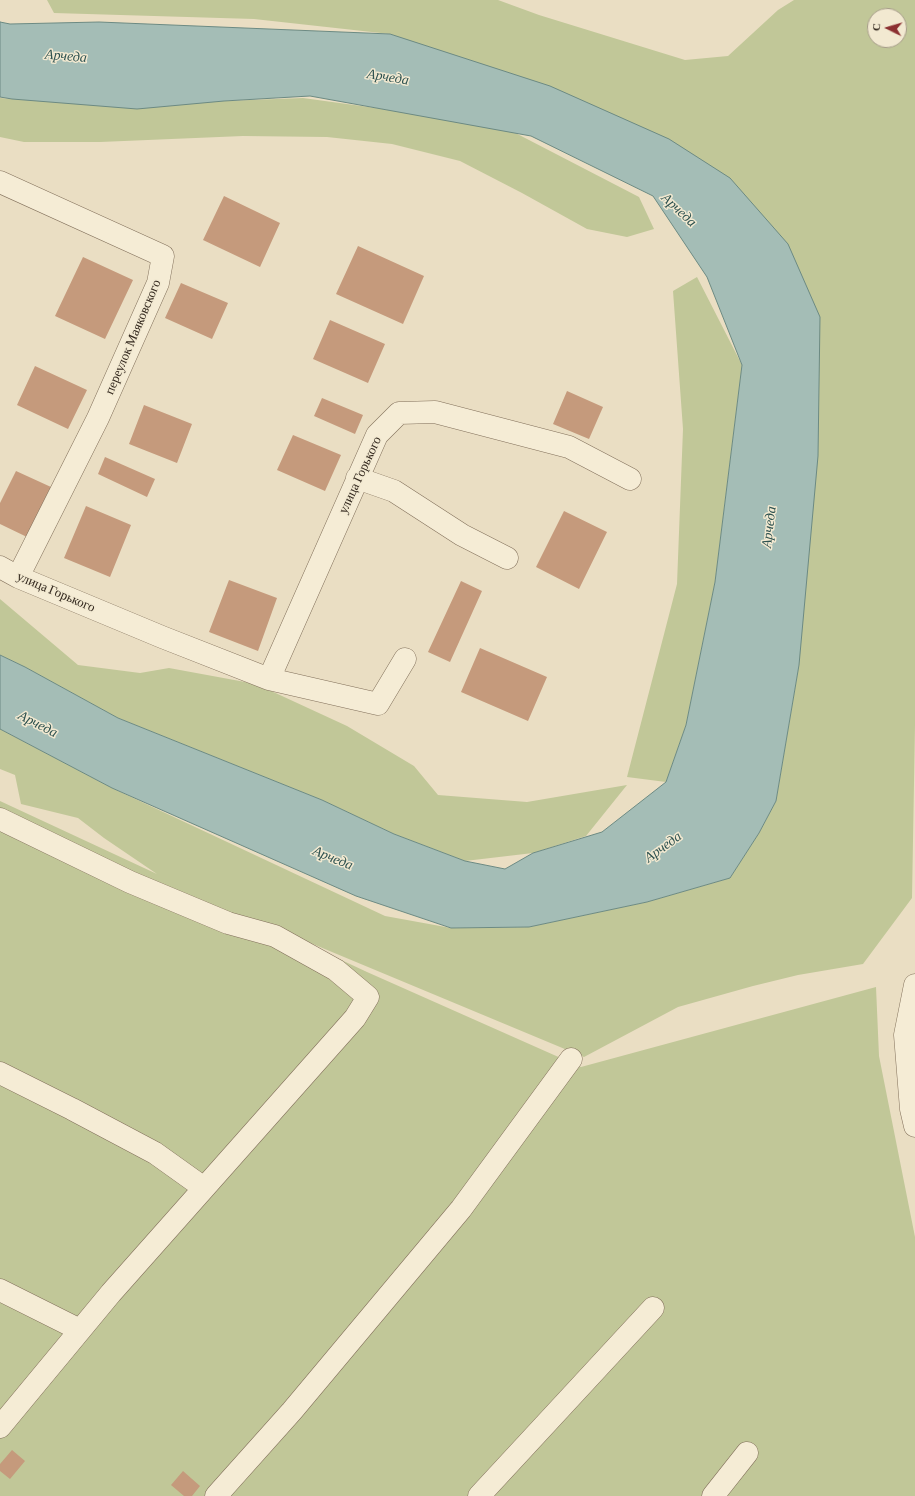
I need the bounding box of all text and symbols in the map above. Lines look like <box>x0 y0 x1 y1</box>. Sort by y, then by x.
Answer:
north arrow <box>867 8 907 48</box>
text: С <box>870 23 882 32</box>
water label: Арчеда <box>44 46 88 66</box>
water label: Арчеда <box>366 65 410 89</box>
water label: Арчеда <box>658 190 700 230</box>
street label: переулок Маяковского <box>102 277 164 397</box>
street label: улица Горького <box>335 434 385 516</box>
water label: Арчеда <box>758 505 780 549</box>
street label: улица Горького <box>15 569 97 615</box>
water label: Арчеда <box>15 707 61 741</box>
water label: Арчеда <box>641 828 685 866</box>
water label: Арчеда <box>310 842 356 874</box>

